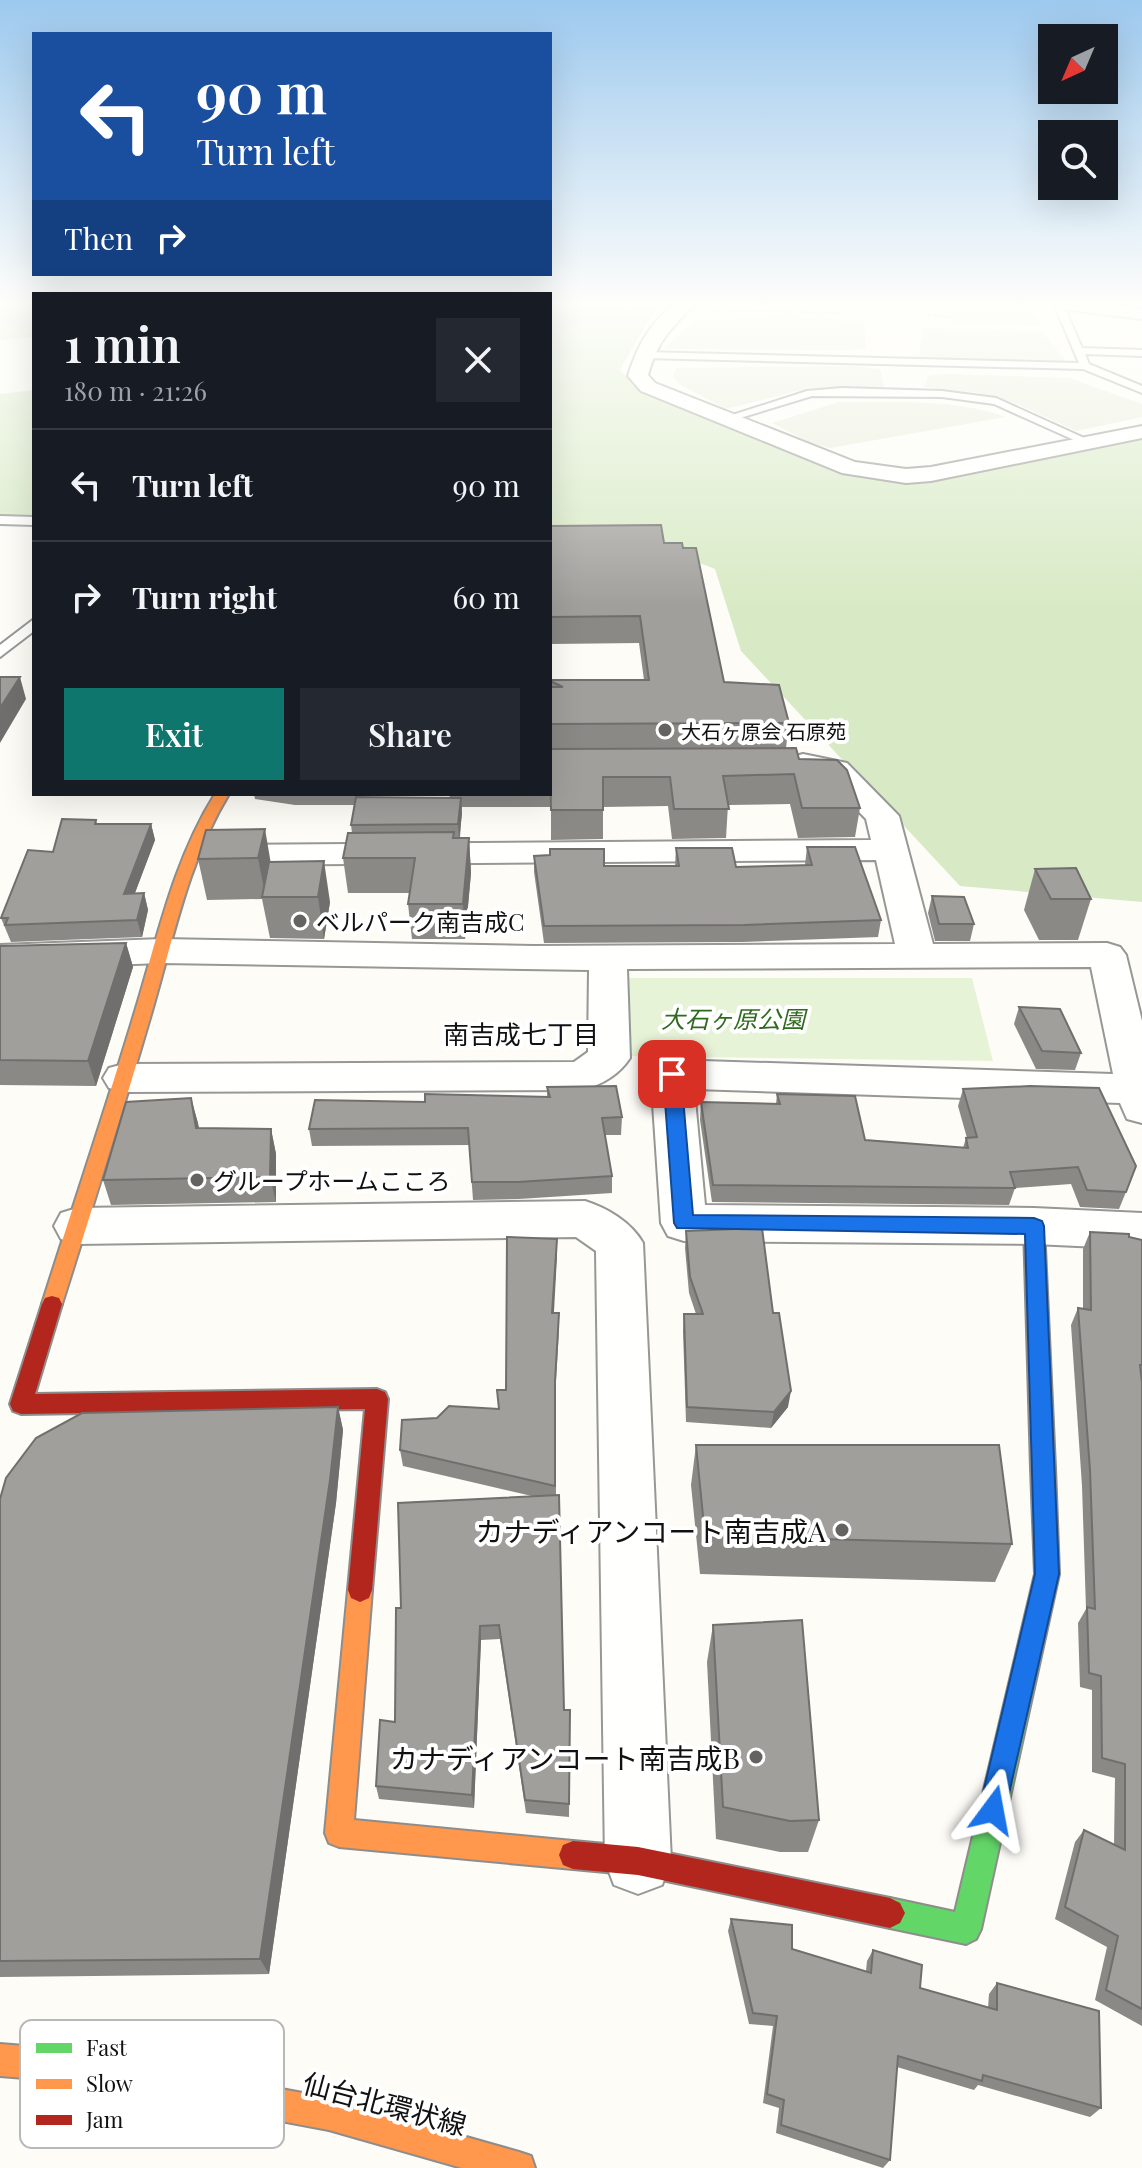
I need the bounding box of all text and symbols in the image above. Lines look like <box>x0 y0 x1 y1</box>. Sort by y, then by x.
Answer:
north arrow <box>1038 24 1118 104</box>
map controls <box>1038 24 1118 200</box>
text: 90 m <box>196 54 327 129</box>
icon: left <box>64 64 168 168</box>
button: search <box>1038 120 1118 200</box>
text: Turn left <box>196 126 335 174</box>
icon: right <box>149 216 193 260</box>
text: Then <box>64 218 133 258</box>
text: 1 min <box>64 311 181 375</box>
button: close <box>436 318 520 402</box>
text: 180 m · 21:26 <box>64 373 207 408</box>
icon: left <box>64 463 108 507</box>
text: Turn left <box>132 465 253 505</box>
text: 90 m <box>453 465 520 505</box>
icon: right <box>64 575 108 619</box>
text: Turn right <box>132 577 277 617</box>
text: 60 m <box>452 577 520 617</box>
button: Exit <box>64 688 284 780</box>
button: Share <box>300 688 520 780</box>
place label: 大石ヶ原会 石原苑 <box>681 717 846 744</box>
marker: 大石ヶ原会 石原苑 <box>656 721 674 739</box>
place label: ベルパーク南吉成C <box>316 905 525 937</box>
marker: ベルパーク南吉成C <box>291 912 309 930</box>
park label: 大石ヶ原公園 <box>661 1002 808 1034</box>
district label: 南吉成七丁目 <box>443 1016 599 1051</box>
pin <box>638 1040 706 1108</box>
icon: arrive <box>650 1052 694 1096</box>
place label: グループホームこころ <box>213 1164 451 1196</box>
marker: グループホームこころ <box>188 1171 206 1189</box>
place label: カナディアンコート南吉成A <box>475 1512 826 1549</box>
marker: カナディアンコート南吉成A <box>833 1521 851 1539</box>
place label: カナディアンコート南吉成B <box>390 1739 740 1776</box>
marker: カナディアンコート南吉成B <box>747 1748 765 1766</box>
position arrow <box>951 1768 1035 1852</box>
legend <box>20 2020 284 2148</box>
text: Fast <box>86 2032 128 2062</box>
street label: 仙台北環状線 <box>299 2063 471 2143</box>
text: Slow <box>86 2068 133 2098</box>
text: Jam <box>85 2104 124 2134</box>

